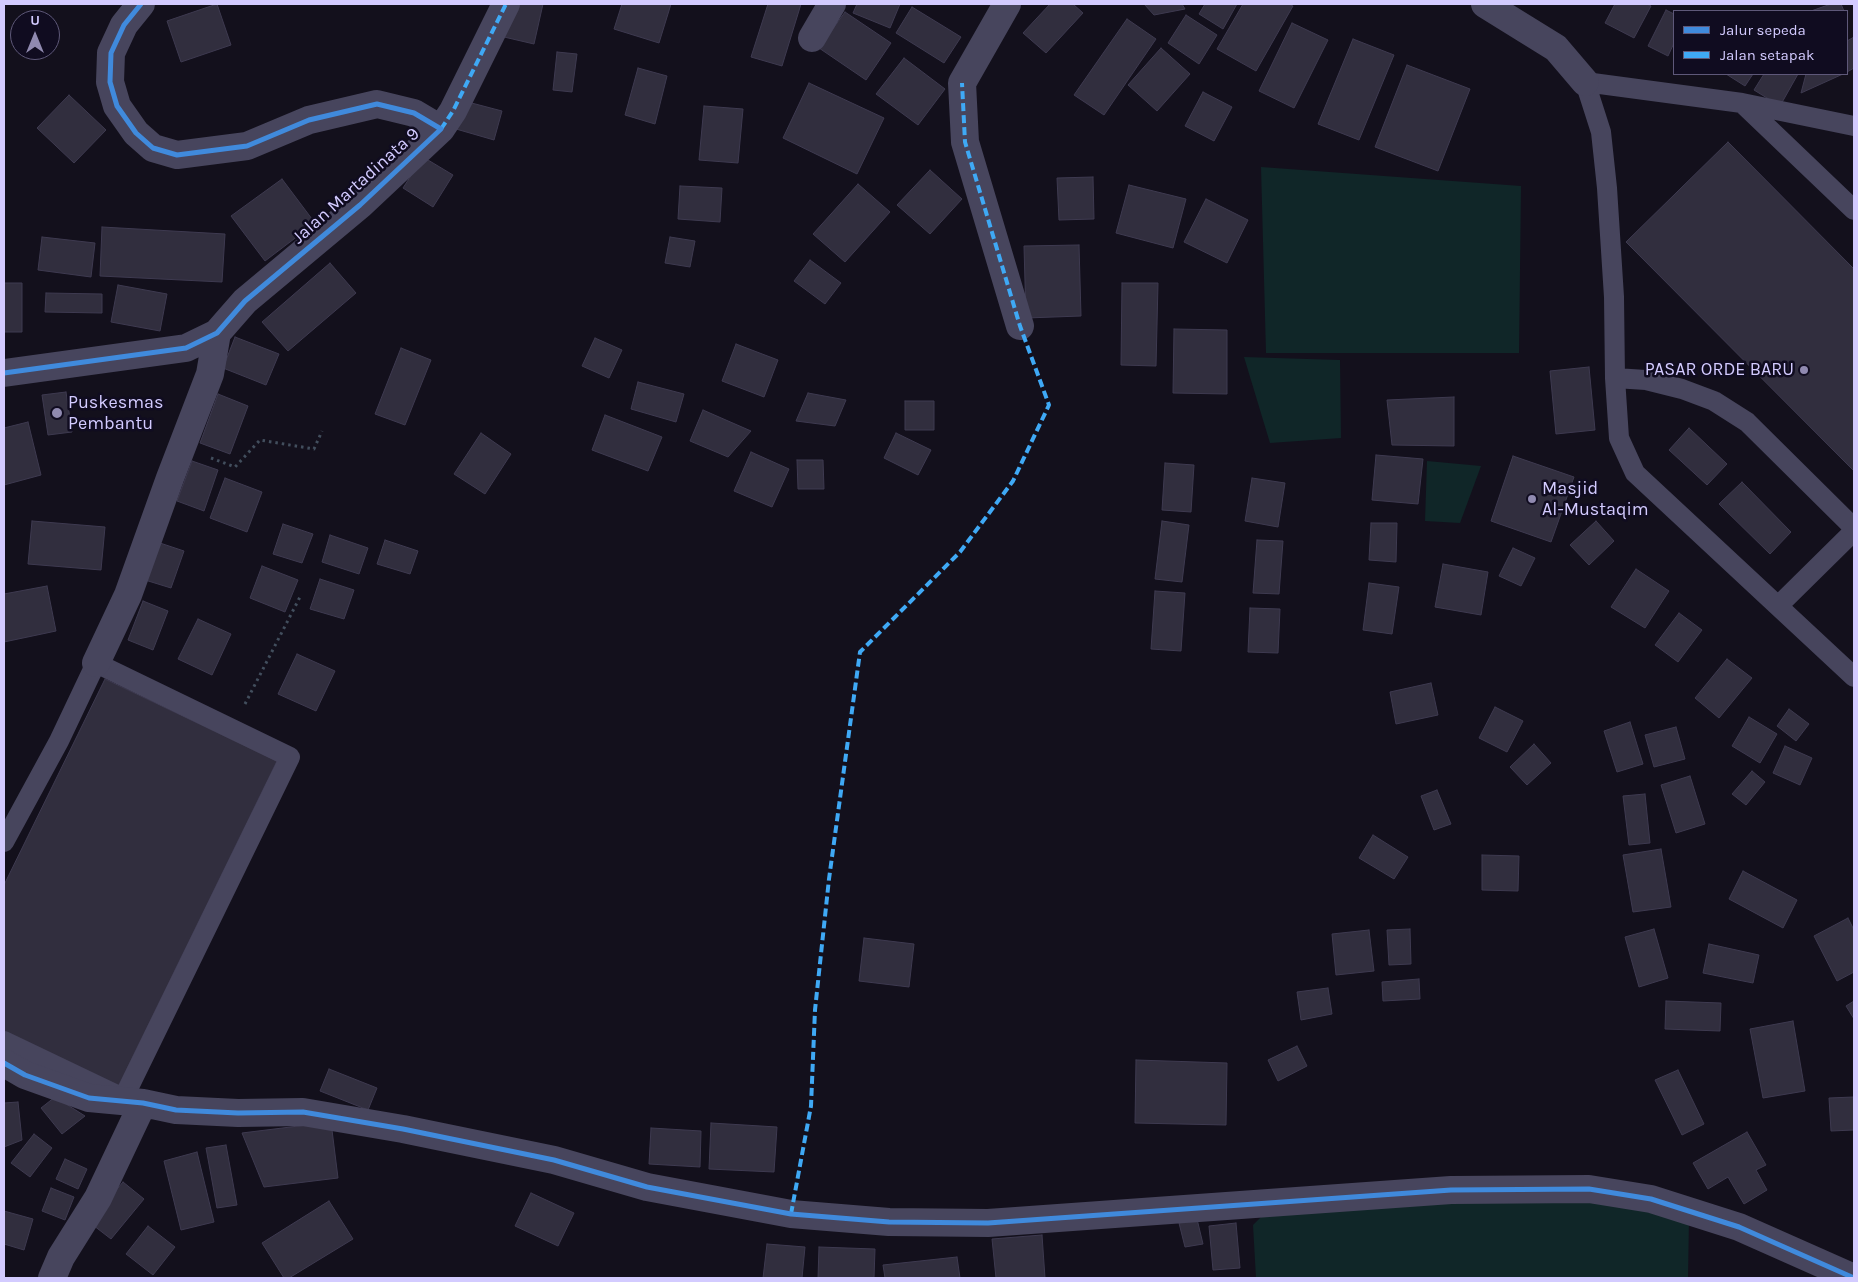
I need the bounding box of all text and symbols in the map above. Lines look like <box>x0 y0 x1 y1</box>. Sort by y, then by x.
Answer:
north arrow <box>10 10 60 60</box>
legend <box>1673 10 1848 75</box>
text: U <box>30 12 40 29</box>
text: Jalur sepeda <box>1720 21 1806 39</box>
text: Jalan setapak <box>1720 46 1814 64</box>
street label: Jalan Martadinata 9 <box>288 123 424 249</box>
place label: PASAR ORDE BARU <box>1645 359 1794 381</box>
marker: PASAR ORDE BARU <box>1798 364 1810 376</box>
place label: Puskesmas Pembantu <box>68 392 163 434</box>
marker: Puskesmas Pembantu <box>50 406 64 420</box>
place label: Masjid Al-Mustaqim <box>1542 478 1649 520</box>
marker: Masjid Al-Mustaqim <box>1526 493 1538 505</box>

